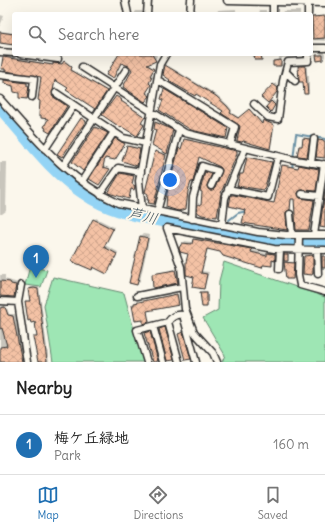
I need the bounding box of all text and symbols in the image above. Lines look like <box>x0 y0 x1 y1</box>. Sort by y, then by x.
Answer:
search box <box>12 12 313 56</box>
icon: search <box>26 23 48 45</box>
text: Search here <box>58 25 139 44</box>
your location <box>160 170 180 190</box>
water label: 芦川 <box>126 203 160 228</box>
pin: 1 <box>23 245 49 278</box>
text: Nearby <box>16 377 72 399</box>
text: 梅ケ丘緑地 <box>54 428 129 447</box>
text: 1 <box>26 436 32 453</box>
text: 160 m <box>273 436 309 453</box>
text: Park <box>54 447 81 464</box>
tab: Map <box>37 484 59 522</box>
tab: Directions <box>134 484 183 522</box>
tab: Saved <box>258 484 288 522</box>

